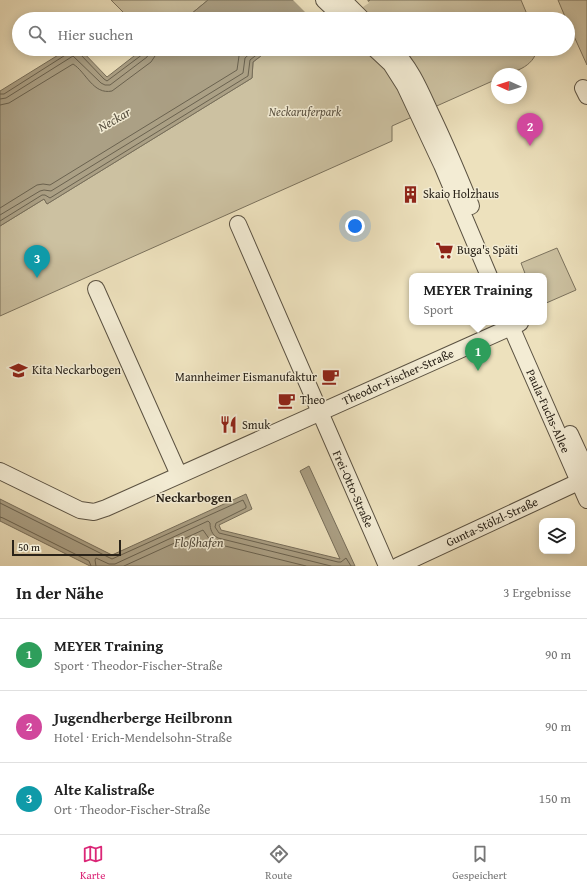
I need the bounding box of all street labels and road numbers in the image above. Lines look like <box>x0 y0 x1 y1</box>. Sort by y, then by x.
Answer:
street label: Theodor-Fischer-Straße <box>339 344 457 409</box>
street label: Paula-Fuchs-Allee <box>522 366 575 456</box>
street label: Frei-Otto-Straße <box>329 447 378 530</box>
street label: Gunta-Stölzl-Straße <box>443 493 541 550</box>

